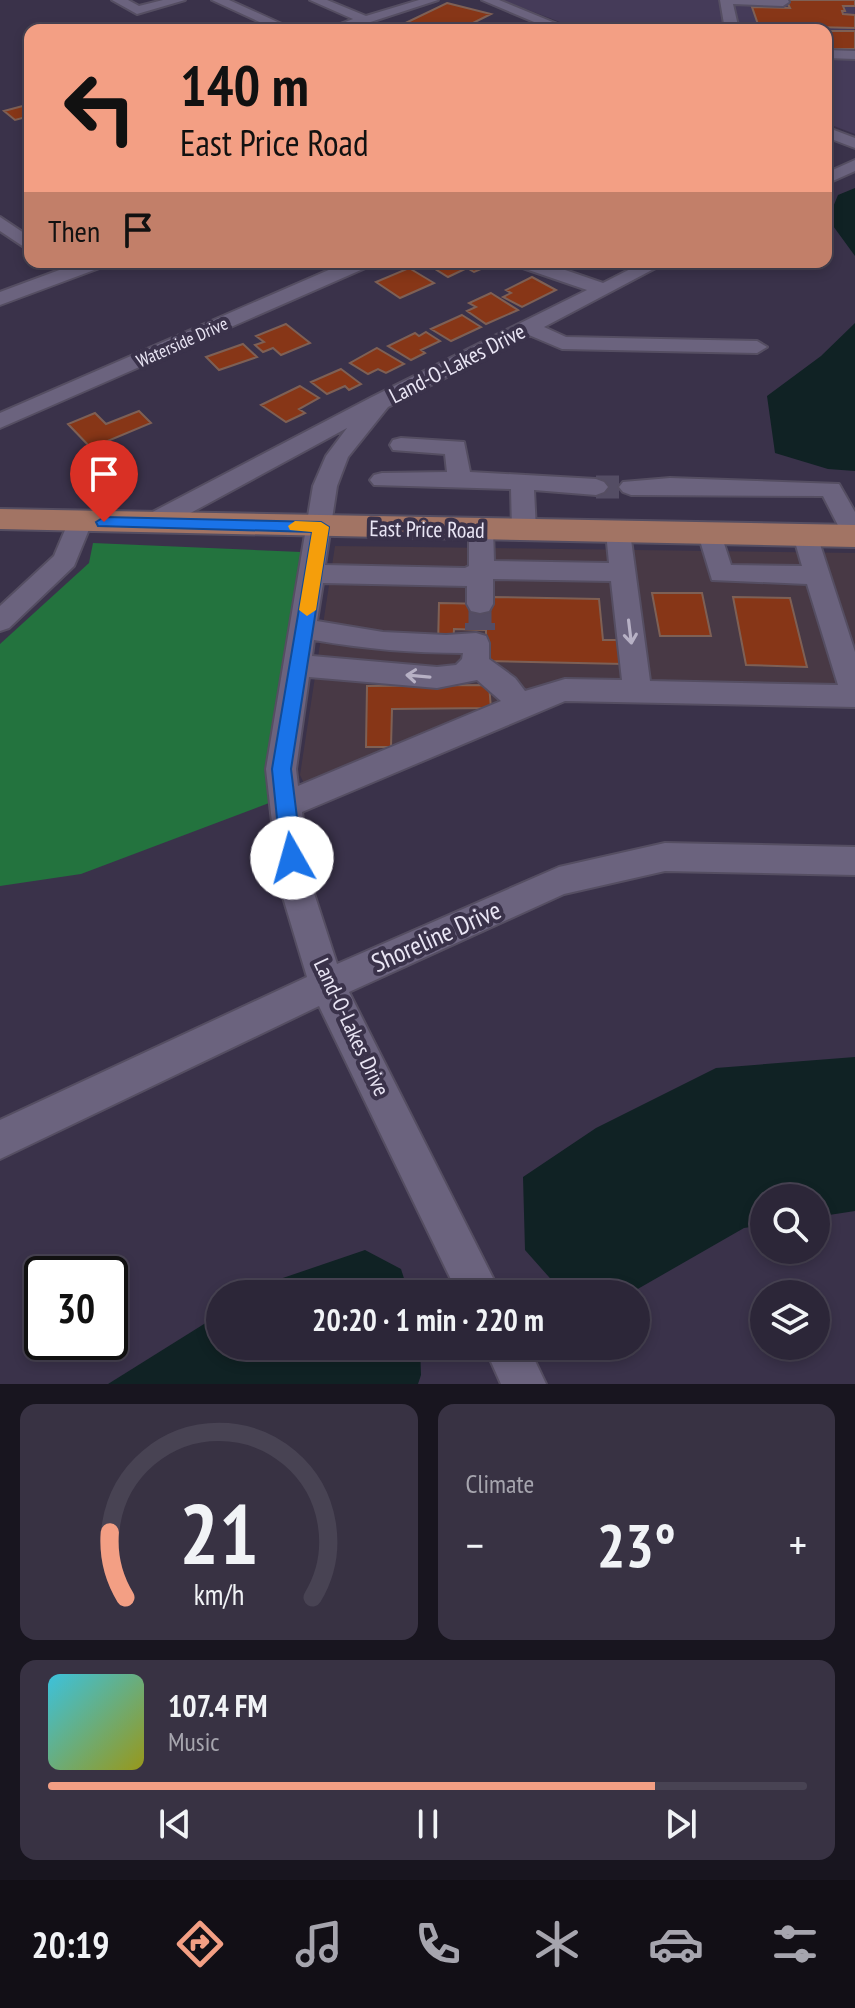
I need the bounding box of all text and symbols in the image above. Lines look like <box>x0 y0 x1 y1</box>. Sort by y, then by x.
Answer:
text: 140 m <box>180 49 309 121</box>
icon: left <box>48 56 152 160</box>
text: East Price Road <box>180 119 369 166</box>
icon: arrive <box>116 208 160 252</box>
text: Then <box>48 211 100 250</box>
street label: Waterside Drive <box>133 312 231 372</box>
street label: Land-O-Lakes Drive <box>384 317 530 409</box>
pin <box>70 440 138 522</box>
icon: arrive <box>82 452 126 496</box>
street label: East Price Road <box>369 514 485 544</box>
one-way arrow <box>623 619 638 644</box>
one-way arrow <box>405 668 432 683</box>
position arrow <box>250 816 334 900</box>
street label: Shoreline Drive <box>366 893 506 979</box>
street label: Land-O-Lakes Drive <box>308 954 396 1100</box>
map controls <box>750 1184 830 1360</box>
button: search <box>750 1184 830 1264</box>
speed limit sign: 30 <box>24 1256 128 1360</box>
button: layers <box>750 1280 830 1360</box>
text: 20:20 · 1 min · 220 m <box>312 1300 544 1339</box>
text: Climate <box>466 1467 534 1500</box>
text: 21 <box>179 1479 259 1587</box>
text: 23° <box>597 1506 676 1584</box>
text: − <box>466 1516 484 1573</box>
text: + <box>789 1516 807 1573</box>
text: km/h <box>193 1576 244 1613</box>
text: 107.4 FM <box>168 1686 267 1725</box>
text: Music <box>168 1725 220 1758</box>
icon: previous <box>153 1802 197 1846</box>
icon: pause <box>406 1802 450 1846</box>
icon: next <box>659 1802 703 1846</box>
icon: directions <box>172 1916 228 1972</box>
icon: music <box>291 1916 347 1972</box>
icon: phone <box>410 1916 466 1972</box>
icon: climate <box>529 1916 585 1972</box>
icon: car <box>648 1916 704 1972</box>
icon: filters <box>767 1916 823 1972</box>
text: 20:19 <box>32 1921 109 1968</box>

